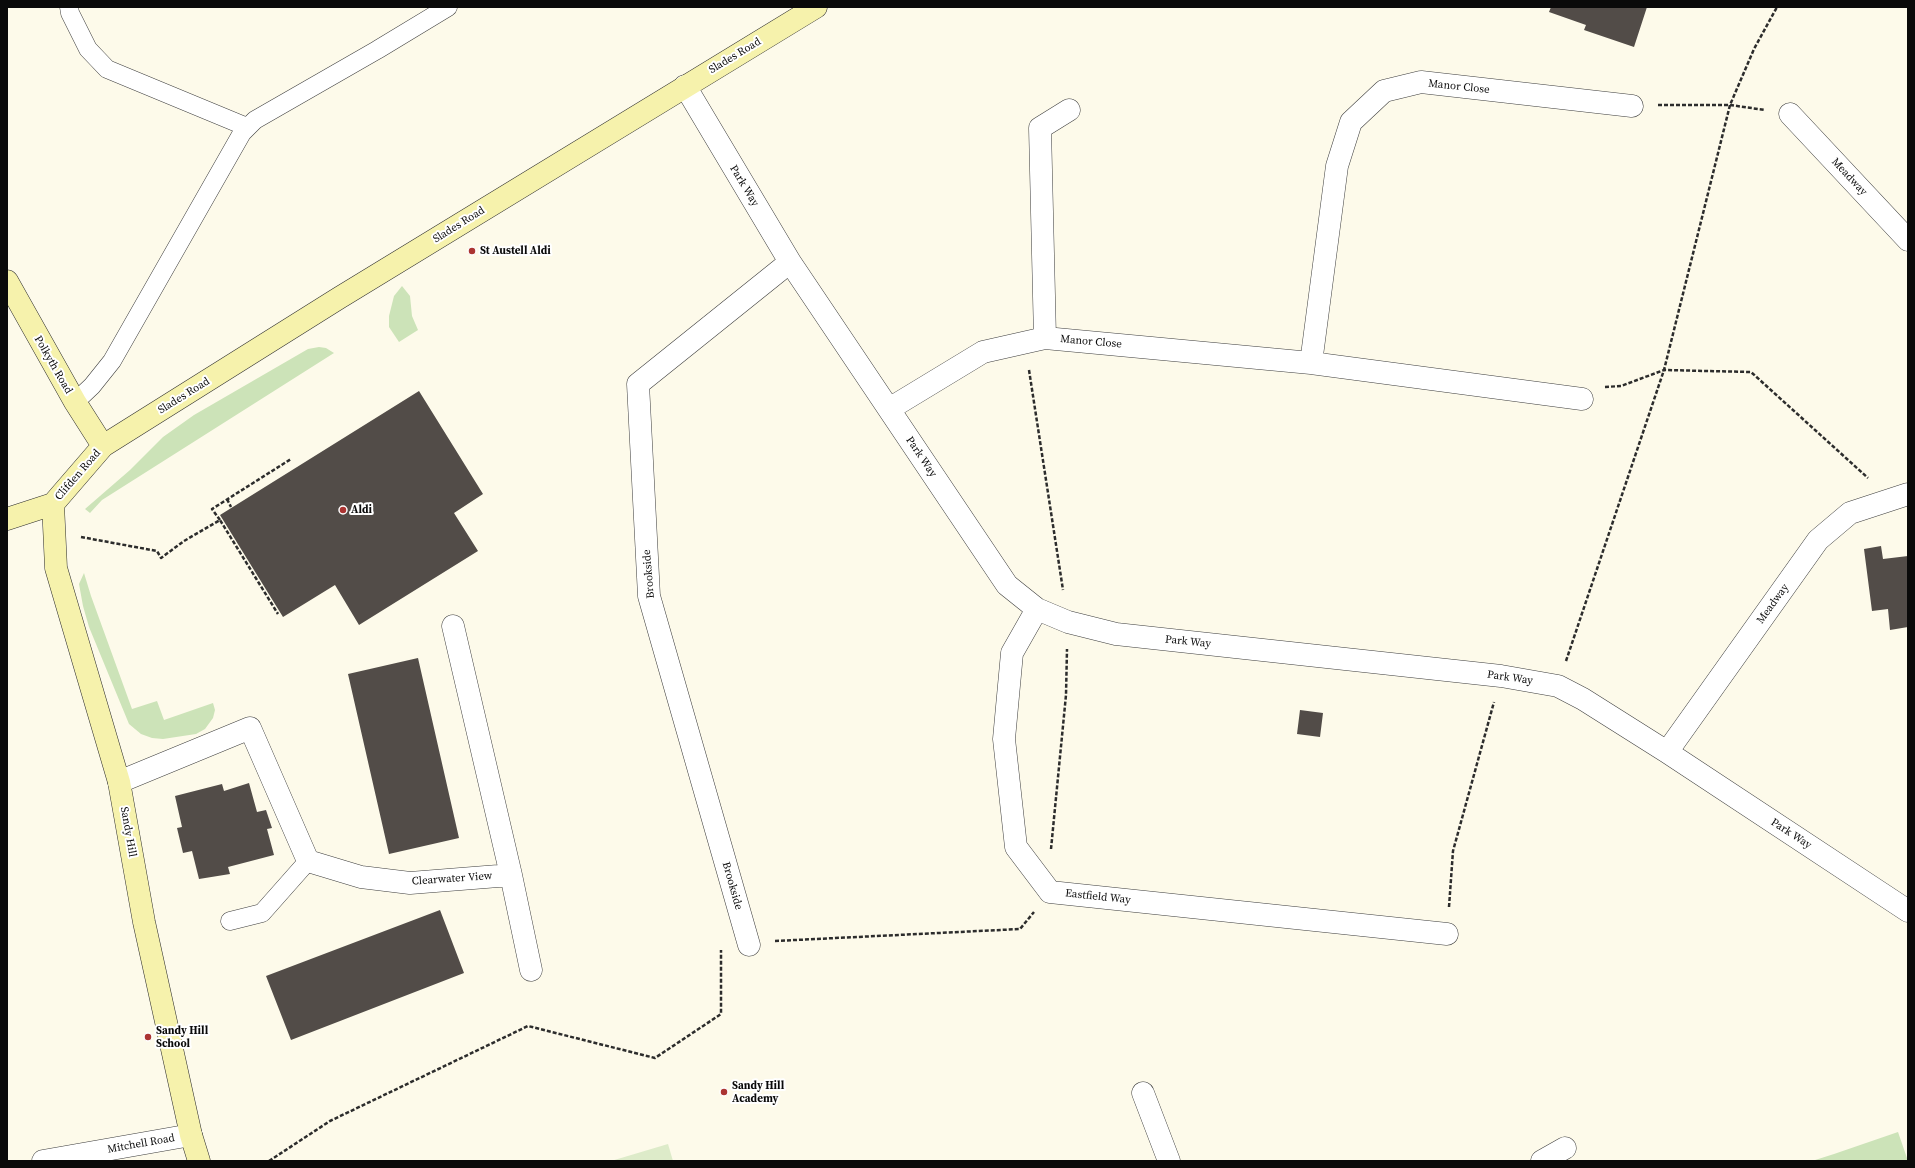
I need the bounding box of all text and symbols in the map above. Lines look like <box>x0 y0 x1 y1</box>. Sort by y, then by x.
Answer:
street label: Slades Road <box>707 35 763 77</box>
street label: Manor Close <box>1428 77 1490 97</box>
street label: Meadway <box>1828 156 1870 198</box>
street label: Park Way <box>726 163 762 209</box>
street label: Slades Road <box>431 204 487 246</box>
place label: St Austell Aldi <box>480 244 551 258</box>
marker: St Austell Aldi <box>467 246 477 256</box>
street label: Manor Close <box>1060 333 1122 351</box>
street label: Polkyth Road <box>31 334 75 396</box>
street label: Slades Road <box>156 375 212 417</box>
street label: Park Way <box>903 434 939 480</box>
street label: Clifden Road <box>52 447 104 503</box>
place label: Aldi <box>351 503 372 517</box>
marker: Aldi <box>338 505 348 515</box>
street label: Brookside <box>640 549 658 599</box>
street label: Meadway <box>1754 581 1792 627</box>
street label: Park Way <box>1164 633 1212 651</box>
street label: Park Way <box>1486 668 1534 688</box>
street label: Sandy Hill <box>117 806 139 858</box>
street label: Park Way <box>1768 816 1814 852</box>
street label: Brookside <box>719 861 745 911</box>
street label: Clearwater View <box>411 870 493 888</box>
street label: Eastfield Way <box>1065 887 1131 907</box>
place label: Sandy Hill School <box>156 1024 208 1050</box>
marker: Sandy Hill School <box>143 1032 153 1042</box>
place label: Sandy Hill Academy <box>732 1079 784 1105</box>
marker: Sandy Hill Academy <box>719 1087 729 1097</box>
street label: Mitchell Road <box>106 1132 176 1156</box>

